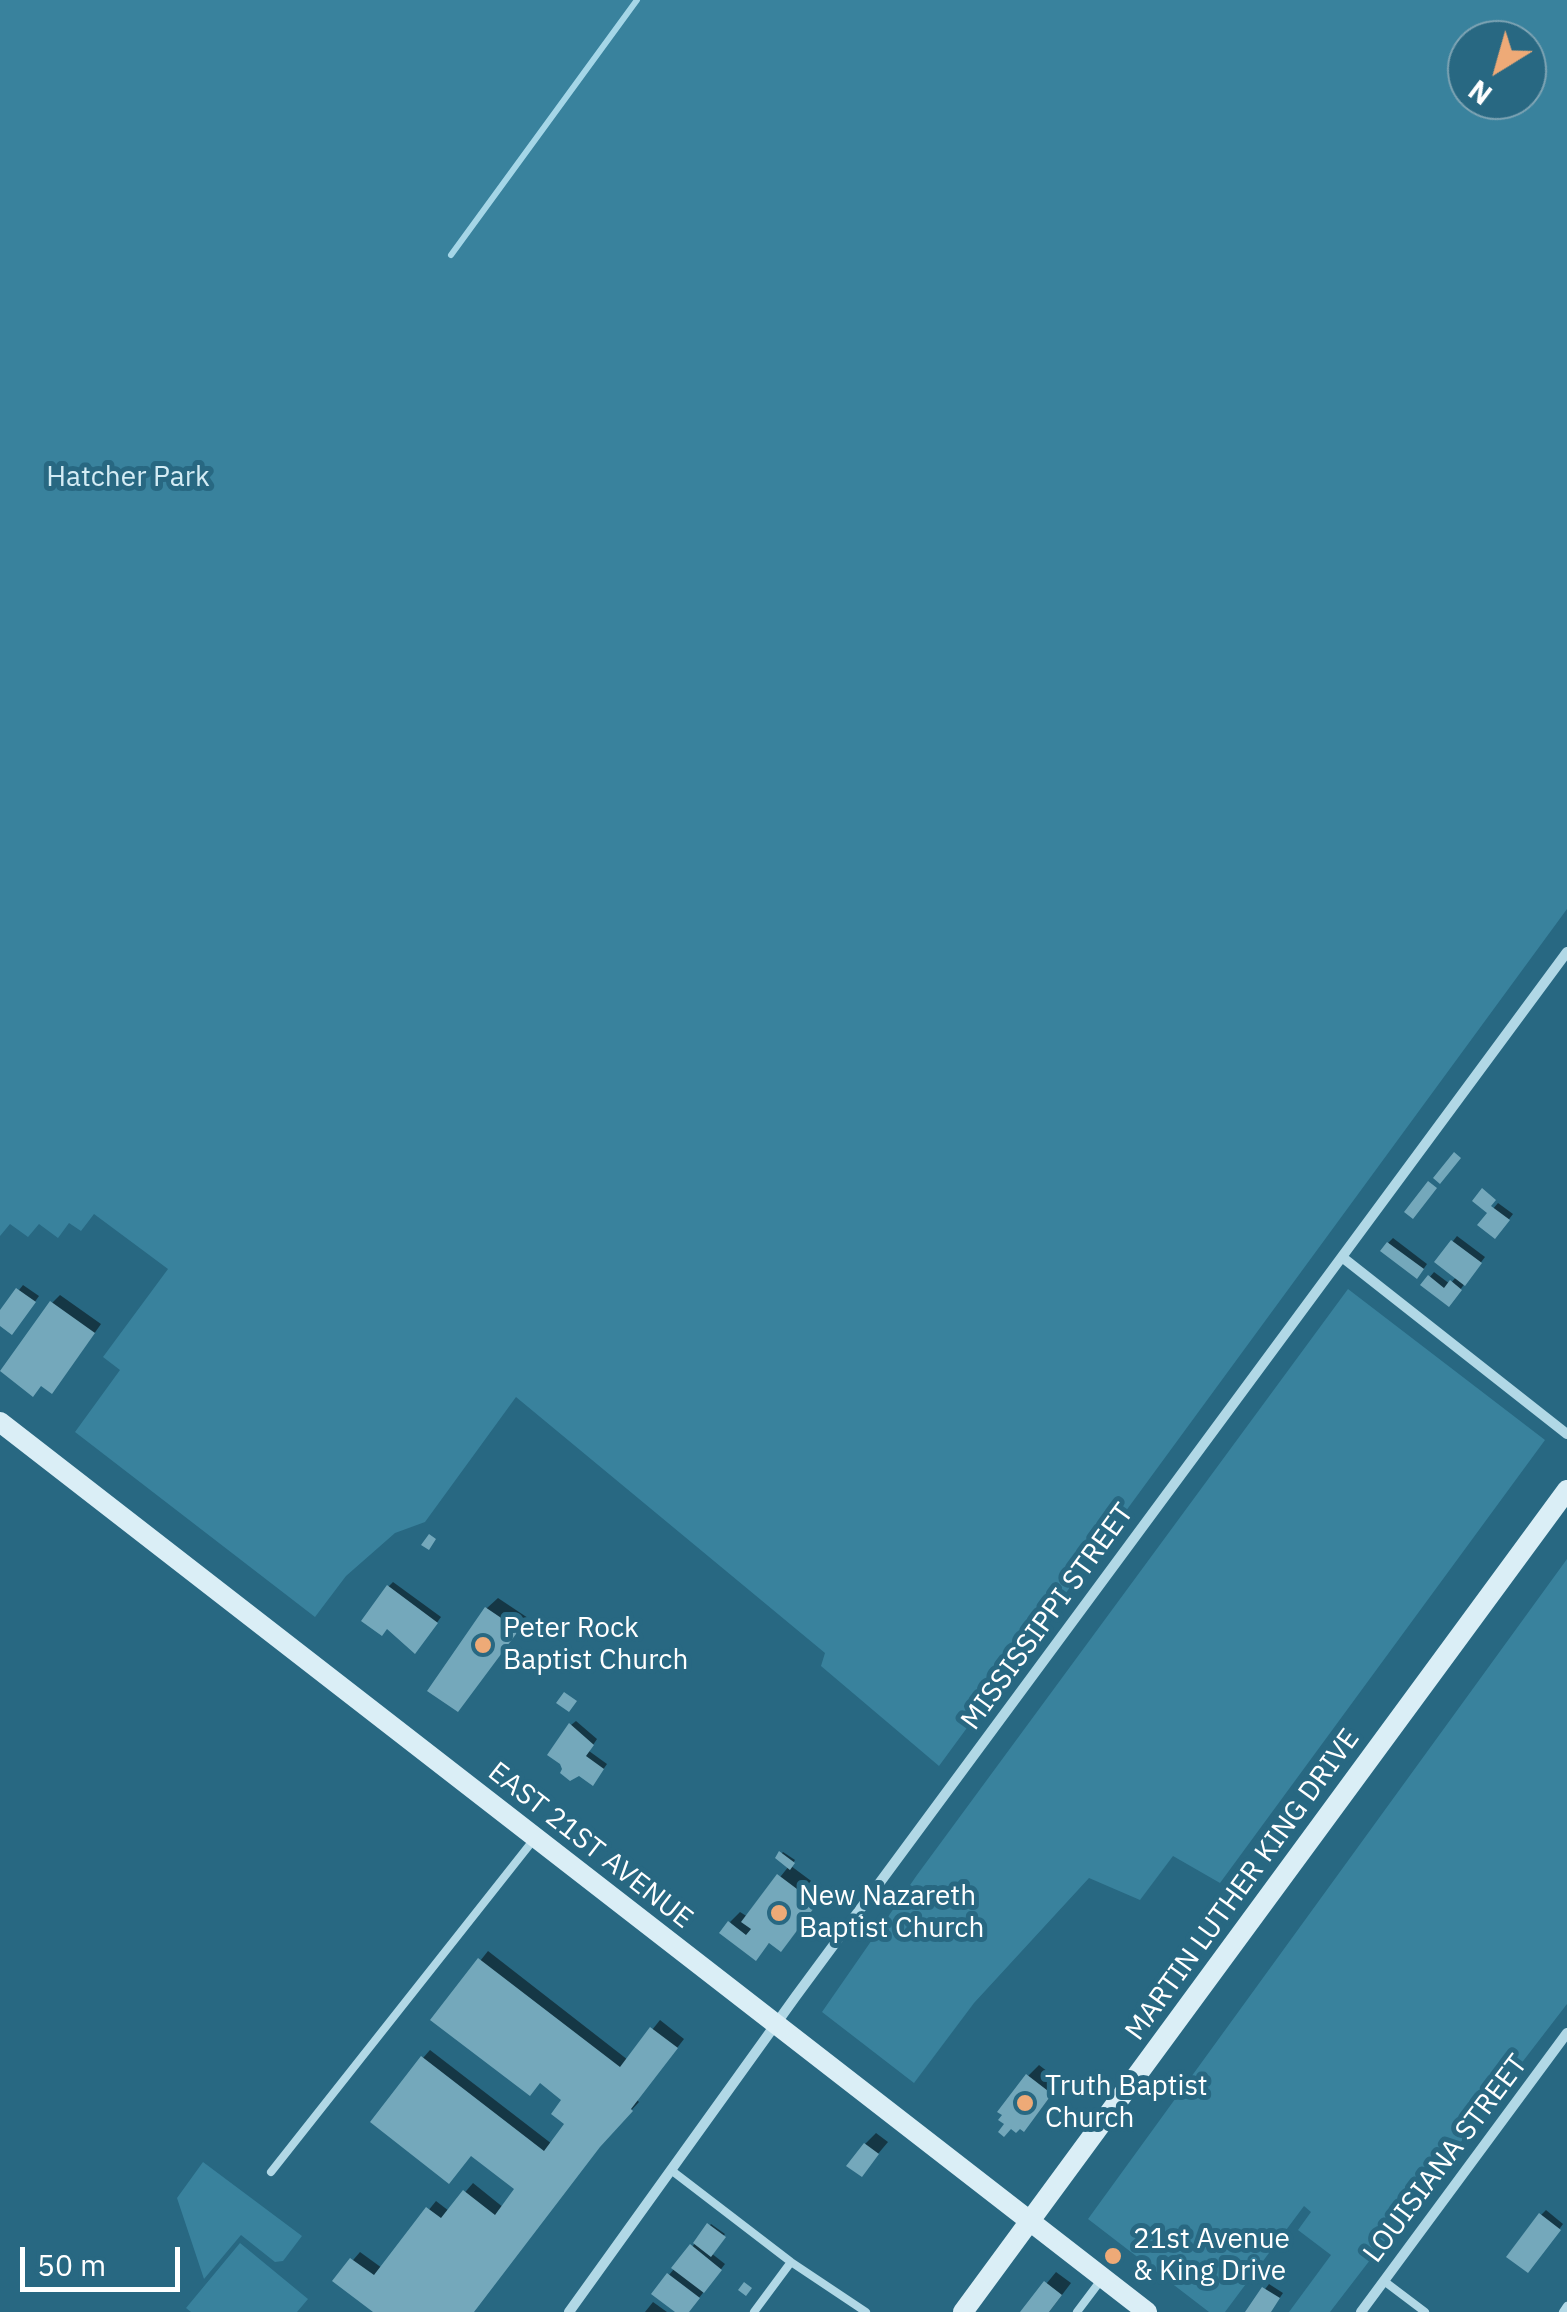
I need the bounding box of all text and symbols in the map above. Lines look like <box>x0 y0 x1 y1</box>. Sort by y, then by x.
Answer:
north arrow <box>1447 20 1547 120</box>
text: N <box>1461 72 1499 114</box>
park label: Hatcher Park <box>46 461 210 495</box>
street label: MISSISSIPPI STREET <box>955 1497 1141 1737</box>
place label: Peter Rock Baptist Church <box>503 1612 688 1678</box>
marker: Peter Rock Baptist Church <box>472 1634 494 1656</box>
street label: MARTIN LUTHER KING DRIVE <box>1119 1723 1367 2047</box>
street label: EAST 21ST AVENUE <box>481 1756 699 1936</box>
place label: New Nazareth Baptist Church <box>799 1880 984 1946</box>
marker: New Nazareth Baptist Church <box>768 1902 790 1924</box>
street label: LOUISIANA STREET <box>1357 2048 1535 2270</box>
place label: Truth Baptist Church <box>1045 2070 1208 2136</box>
marker: Truth Baptist Church <box>1014 2092 1036 2114</box>
place label: 21st Avenue & King Drive <box>1133 2223 1290 2289</box>
scale bar <box>25 2227 185 2289</box>
text: 50 m <box>37 2245 106 2284</box>
marker: 21st Avenue & King Drive <box>1102 2245 1124 2267</box>

